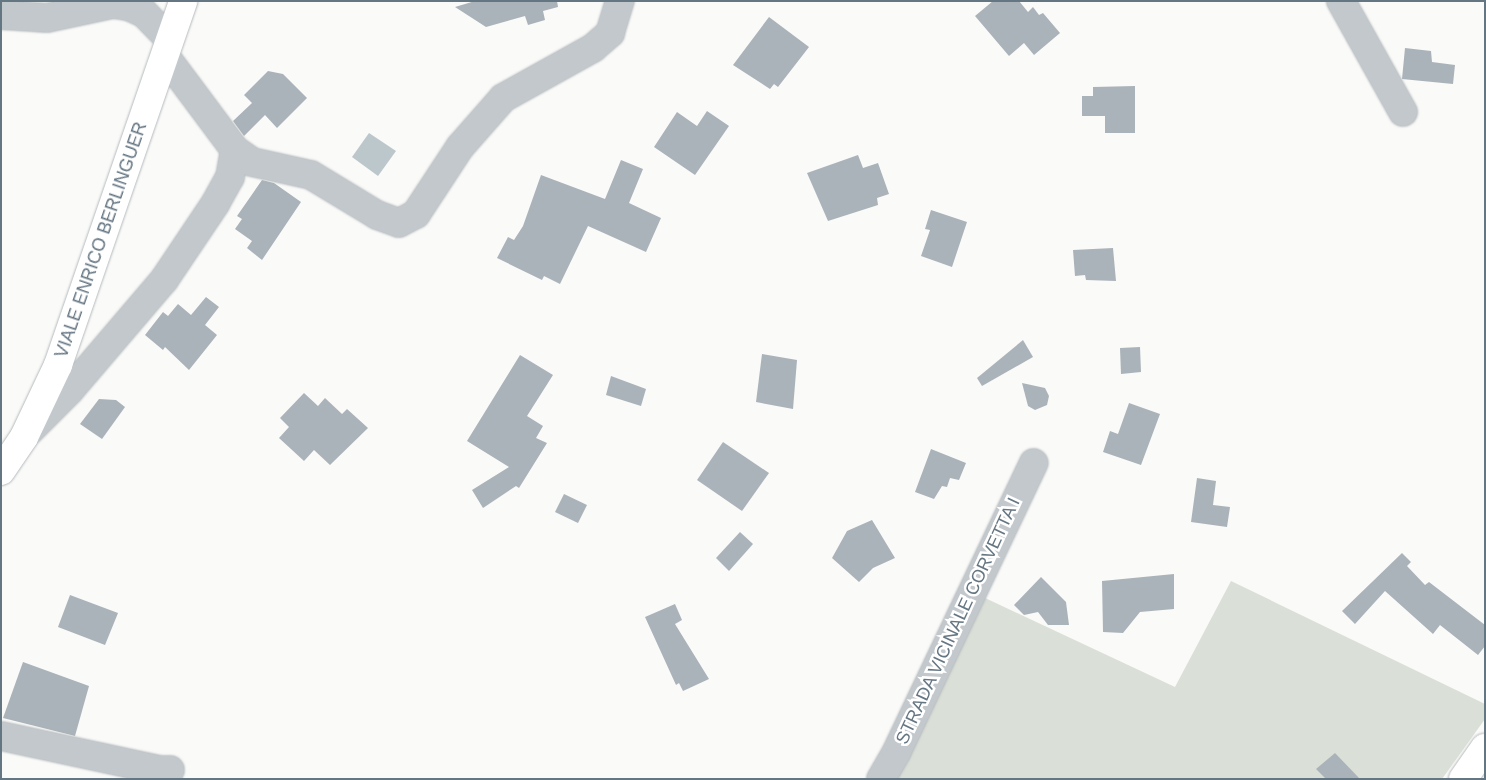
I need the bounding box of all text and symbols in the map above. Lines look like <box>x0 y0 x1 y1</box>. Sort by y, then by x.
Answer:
street label: VIALE ENRICO BERLINGUER <box>50 119 152 361</box>
street label: STRADA VICINALE CORVETTA I <box>891 493 1025 749</box>

